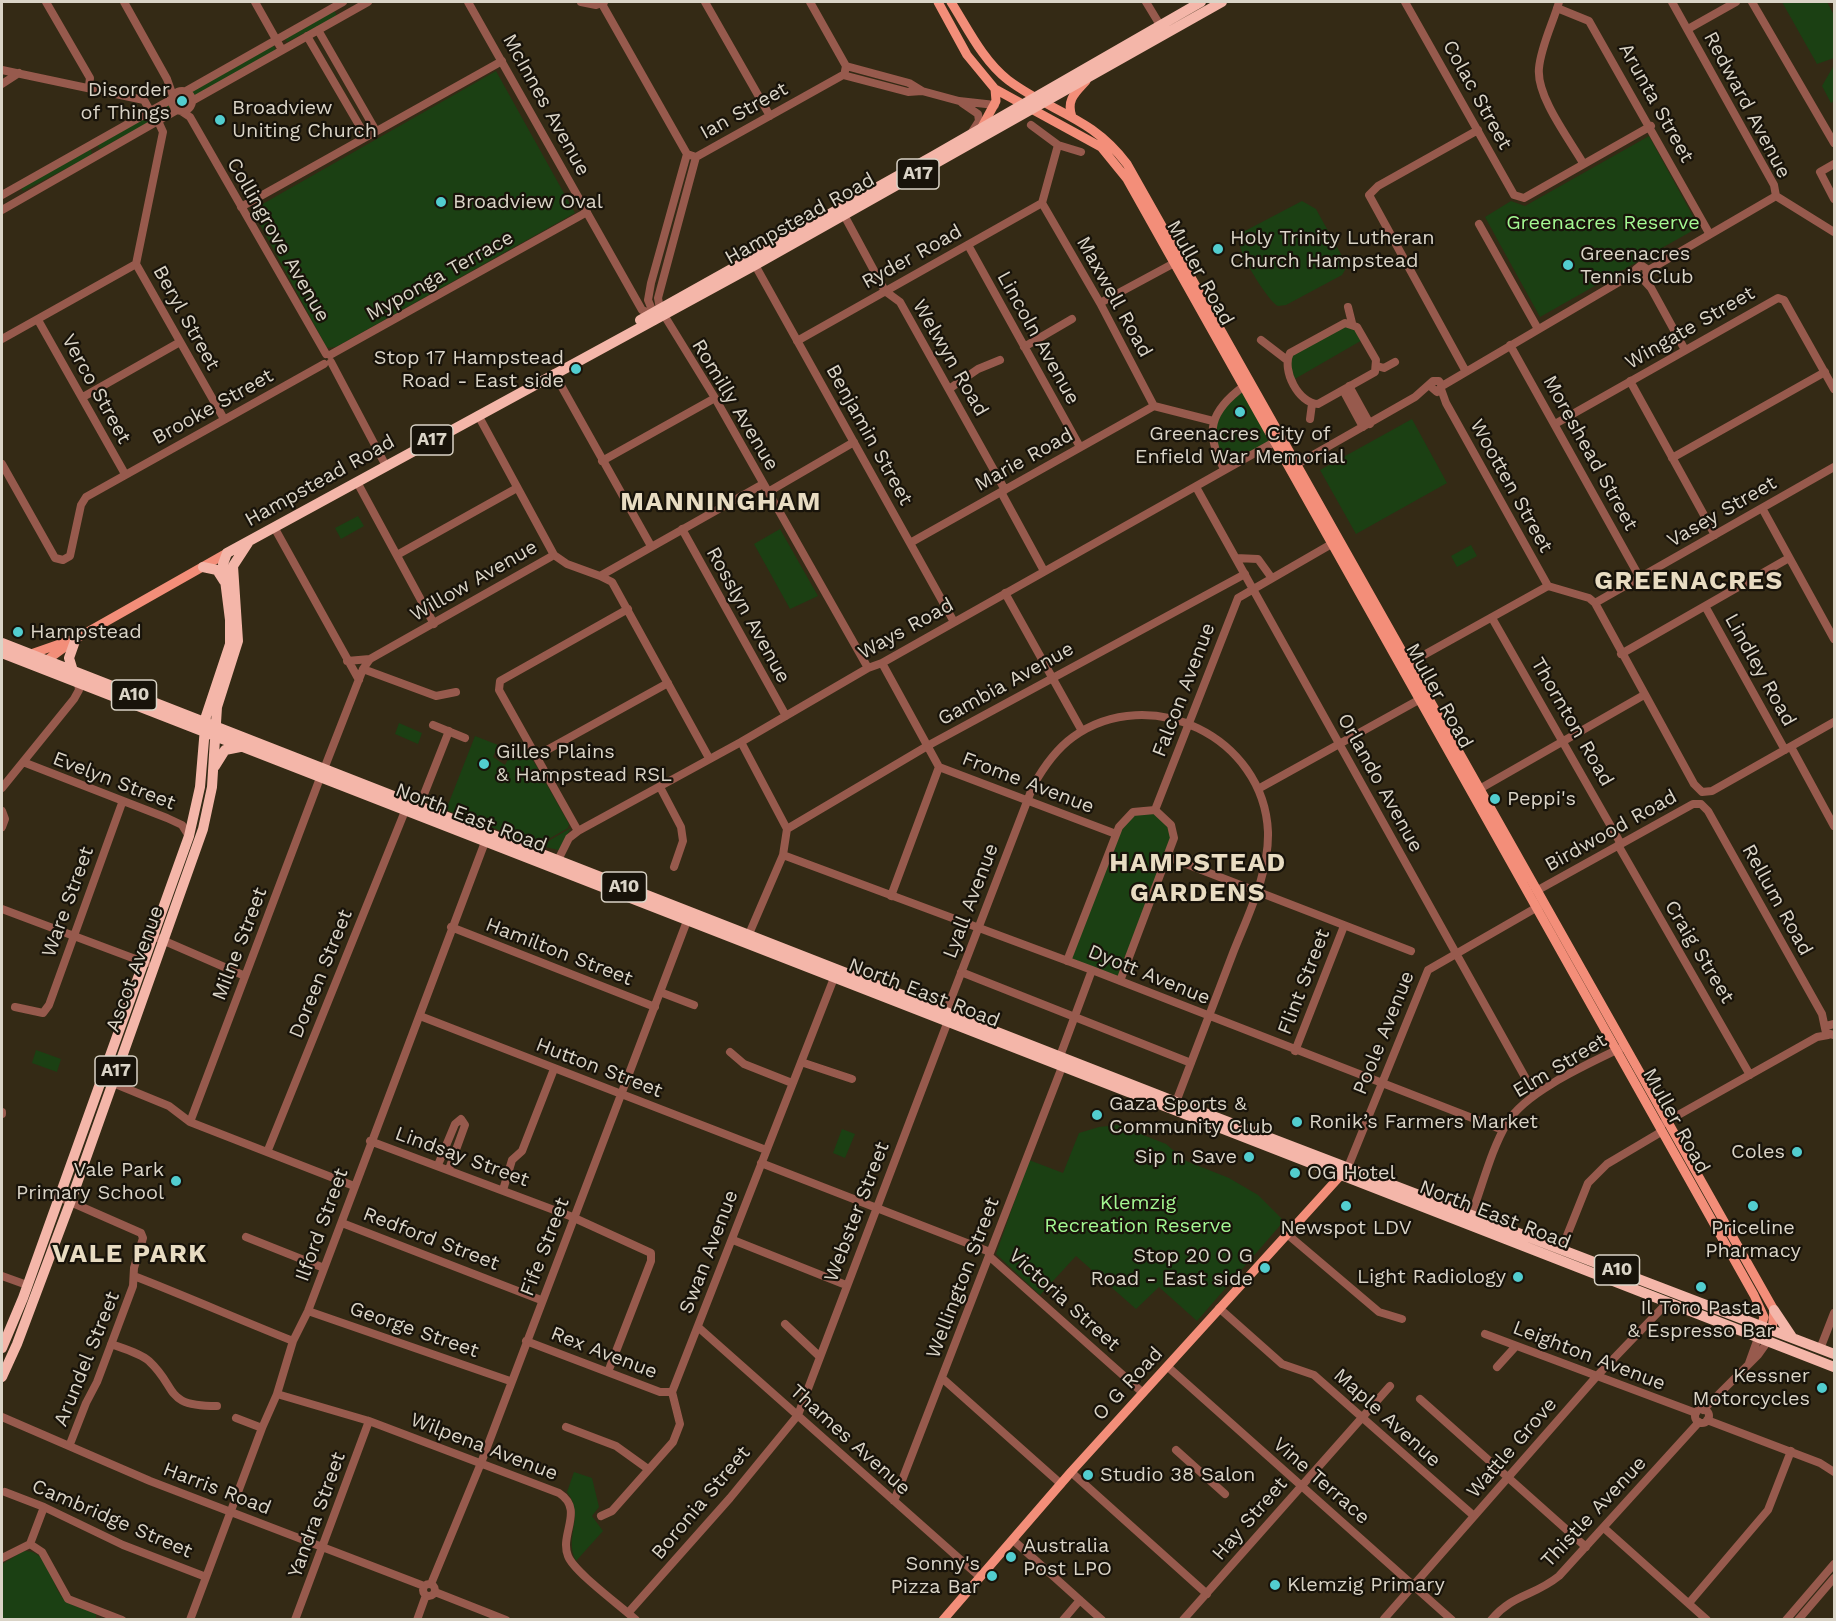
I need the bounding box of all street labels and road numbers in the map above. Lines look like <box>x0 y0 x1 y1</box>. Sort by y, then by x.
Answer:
street label: Redward Avenue <box>1698 27 1796 183</box>
street label: McInnes Avenue <box>497 30 595 180</box>
street label: Colac Street <box>1437 36 1517 154</box>
street label: Arunta Street <box>1613 39 1699 167</box>
street label: Ian Street <box>696 77 792 145</box>
street label: Collingrove Avenue <box>221 154 335 326</box>
road number: A17 <box>897 159 939 189</box>
street label: Hampstead Road <box>721 168 879 270</box>
street label: Muller Road <box>1161 216 1239 330</box>
street label: Ryder Road <box>858 220 966 294</box>
street label: Myponga Terrace <box>362 226 518 326</box>
street label: Maxwell Road <box>1071 232 1157 362</box>
street label: Beryl Street <box>147 261 225 375</box>
street label: Lincoln Avenue <box>991 267 1085 409</box>
street label: Wingate Street <box>1621 281 1759 375</box>
street label: Welwyn Road <box>907 295 993 421</box>
street label: Verco Street <box>56 330 136 448</box>
street label: Romilly Avenue <box>686 335 784 475</box>
street label: Benjamin Street <box>820 360 918 510</box>
street label: Brooke Street <box>148 364 278 450</box>
street label: Moreshead Street <box>1537 371 1643 535</box>
street label: Wootten Street <box>1464 415 1558 557</box>
street label: Marie Road <box>971 423 1077 497</box>
road number: A17 <box>411 425 453 455</box>
street label: Hampstead Road <box>241 430 399 532</box>
street label: Vasey Street <box>1663 471 1781 553</box>
street label: Willow Avenue <box>406 535 542 627</box>
street label: Rosslyn Avenue <box>701 543 795 687</box>
street label: Ways Road <box>854 593 958 665</box>
street label: Lindley Road <box>1719 609 1801 731</box>
street label: Falcon Avenue <box>1147 620 1221 760</box>
street label: Gambia Avenue <box>934 637 1078 731</box>
street label: Muller Road <box>1400 639 1478 753</box>
street label: Thornton Road <box>1525 653 1619 791</box>
road number: A10 <box>112 680 156 710</box>
street label: Orlando Avenue <box>1332 709 1428 857</box>
street label: Evelyn Street <box>49 747 179 815</box>
street label: Frome Avenue <box>959 747 1097 819</box>
street label: North East Road <box>392 778 550 858</box>
street label: Birdwood Road <box>1541 785 1681 877</box>
street label: Lyall Avenue <box>938 840 1004 962</box>
street label: Rellum Road <box>1736 840 1818 960</box>
street label: Ware Street <box>37 843 99 961</box>
road number: A10 <box>602 872 646 902</box>
street label: Milne Street <box>207 884 273 1004</box>
street label: Craig Street <box>1659 896 1739 1008</box>
street label: Ascot Avenue <box>101 903 169 1035</box>
street label: Doreen Street <box>284 906 358 1042</box>
street label: Hamilton Street <box>482 913 636 991</box>
street label: Flint Street <box>1273 926 1335 1038</box>
street label: Dyott Avenue <box>1084 940 1214 1010</box>
street label: North East Road <box>845 953 1003 1033</box>
street label: Poole Avenue <box>1348 968 1420 1098</box>
street label: Elm Street <box>1509 1029 1611 1103</box>
street label: Hutton Street <box>532 1033 666 1103</box>
road number: A17 <box>95 1056 137 1086</box>
street label: Muller Road <box>1637 1064 1715 1178</box>
street label: Lindsay Street <box>392 1122 532 1192</box>
street label: Webster Street <box>819 1138 895 1286</box>
street label: Ilford Street <box>290 1165 354 1285</box>
street label: North East Road <box>1416 1175 1574 1255</box>
street label: Swan Avenue <box>674 1187 744 1317</box>
street label: Fife Street <box>515 1194 575 1300</box>
street label: Wellington Street <box>921 1194 1005 1362</box>
street label: Redford Street <box>359 1202 503 1276</box>
street label: Victoria Street <box>1003 1244 1125 1356</box>
road number: A10 <box>1594 1255 1640 1285</box>
street label: Arundel Street <box>49 1288 125 1430</box>
street label: George Street <box>346 1297 482 1363</box>
street label: Leighton Avenue <box>1509 1316 1669 1396</box>
street label: Rex Avenue <box>547 1322 661 1384</box>
street label: O G Road <box>1088 1342 1168 1426</box>
street label: Maple Avenue <box>1328 1364 1446 1472</box>
street label: Thames Avenue <box>785 1380 915 1500</box>
street label: Wattle Grove <box>1462 1393 1562 1503</box>
street label: Wilpena Avenue <box>407 1408 561 1486</box>
street label: Vine Terrace <box>1268 1432 1374 1530</box>
street label: Boronia Street <box>647 1441 755 1565</box>
street label: Yandra Street <box>283 1449 351 1581</box>
street label: Thistle Avenue <box>1536 1451 1652 1573</box>
street label: Harris Road <box>160 1457 274 1521</box>
street label: Hay Street <box>1207 1472 1293 1566</box>
street label: Cambridge Street <box>28 1474 196 1564</box>

